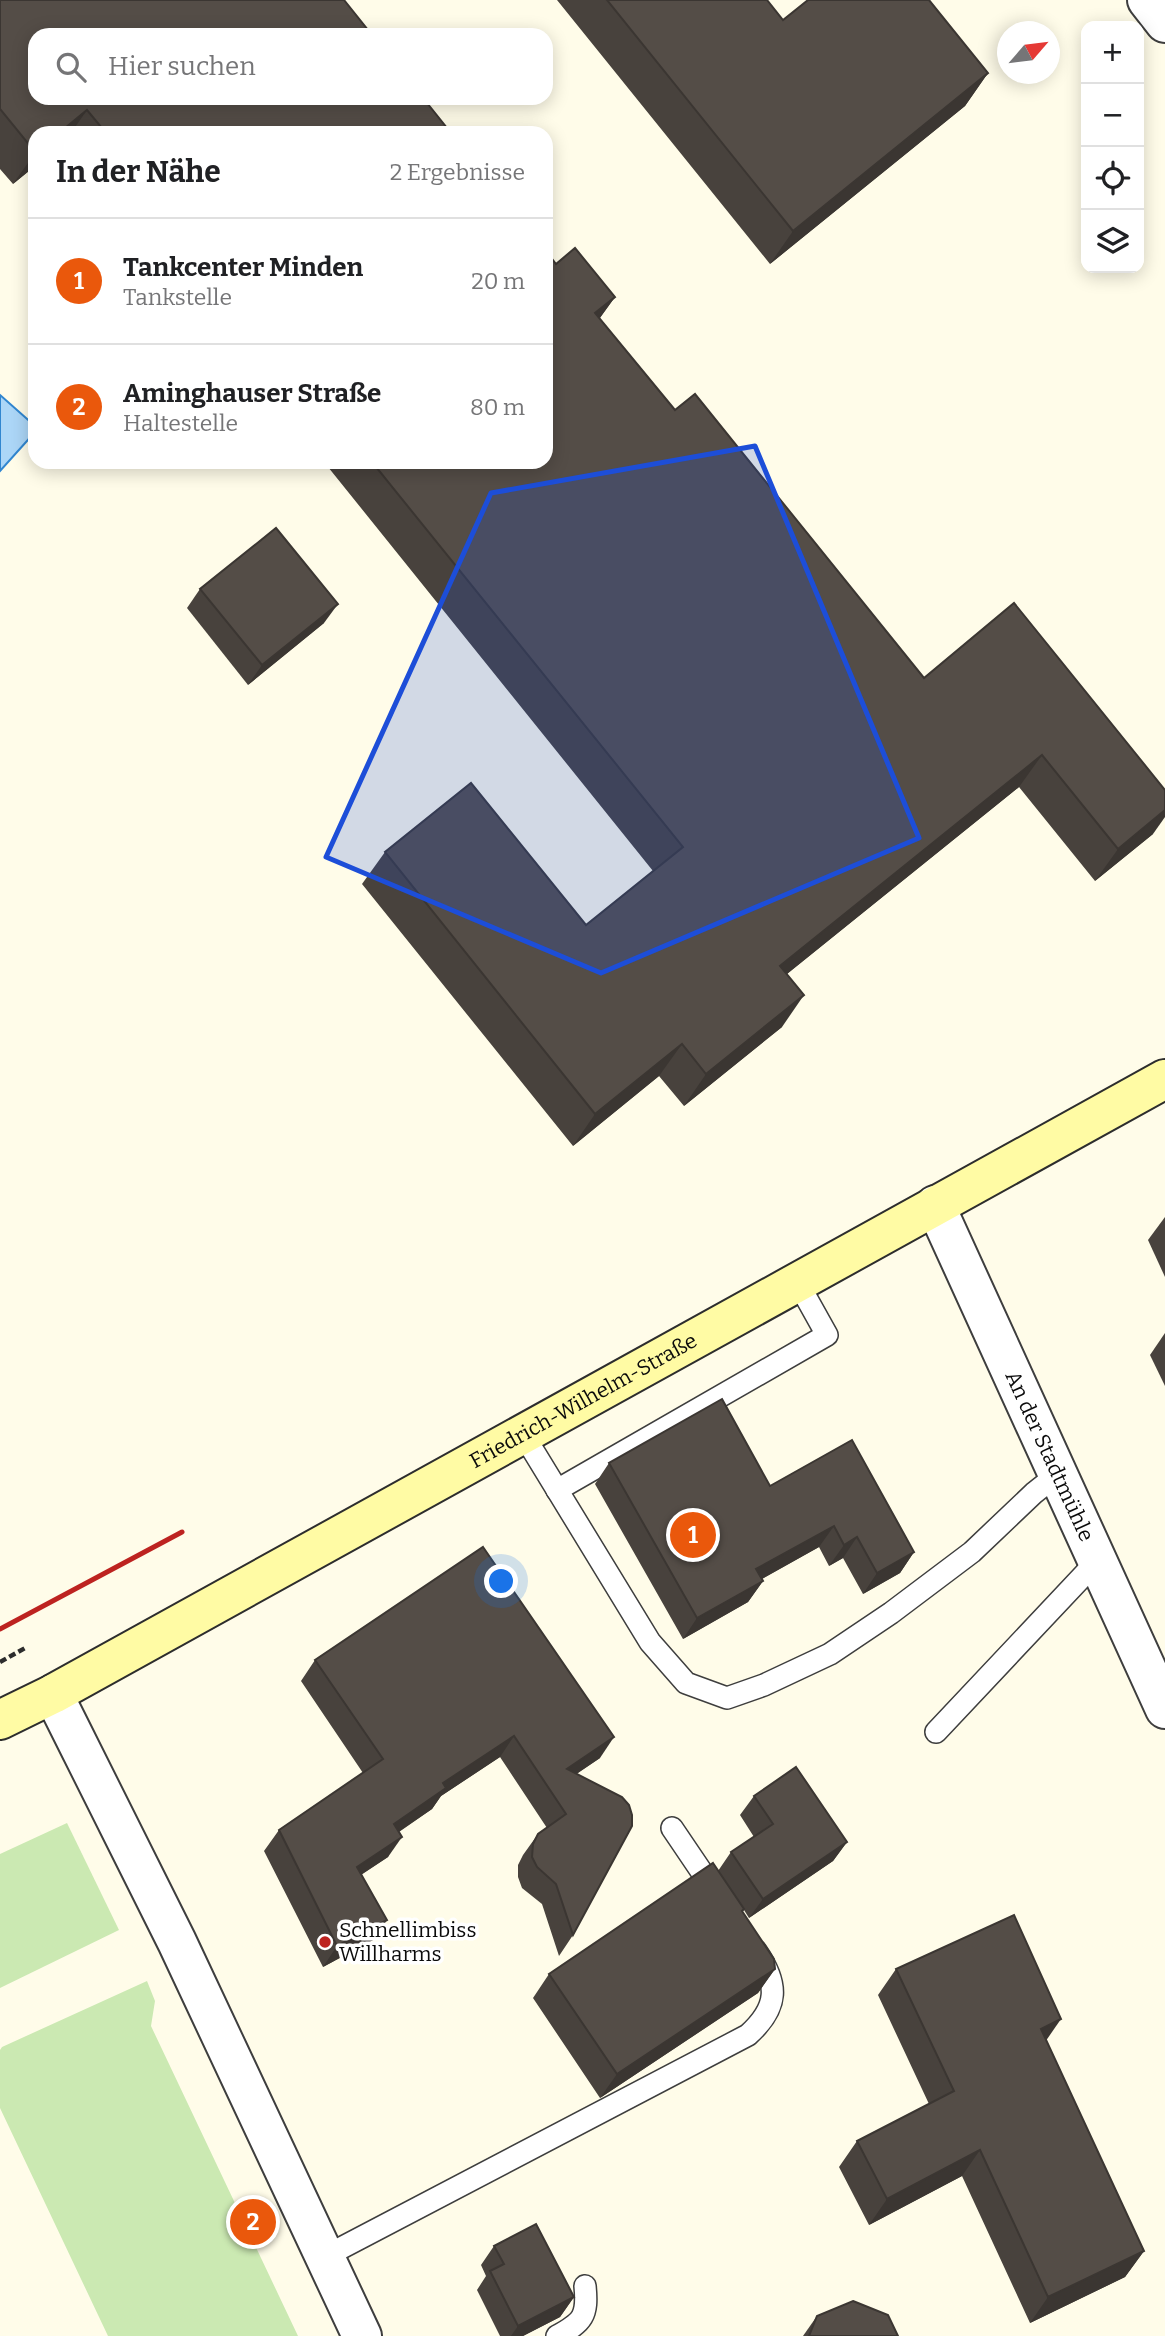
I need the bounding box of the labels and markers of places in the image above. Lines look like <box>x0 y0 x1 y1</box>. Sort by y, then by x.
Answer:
pin: 1 <box>670 1509 716 1561</box>
place label: Schnellimbiss Willharms <box>339 1917 476 1967</box>
marker: Schnellimbiss Willharms <box>317 1934 333 1950</box>
pin: 2 <box>230 2196 276 2248</box>

